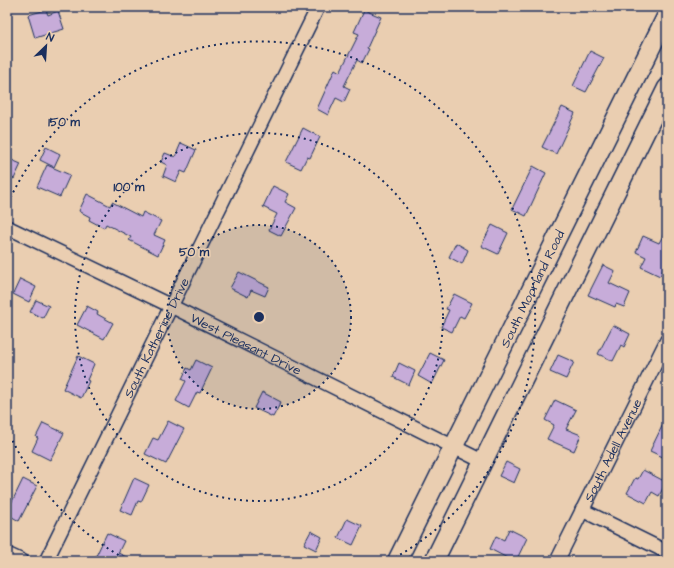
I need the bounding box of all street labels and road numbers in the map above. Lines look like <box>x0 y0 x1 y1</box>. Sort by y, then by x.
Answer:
street label: South Moorland Road <box>496 227 569 351</box>
street label: South Katherine Drive <box>120 275 194 401</box>
street label: West Pleasant Drive <box>187 309 304 380</box>
street label: South Adell Avenue <box>580 396 646 505</box>

